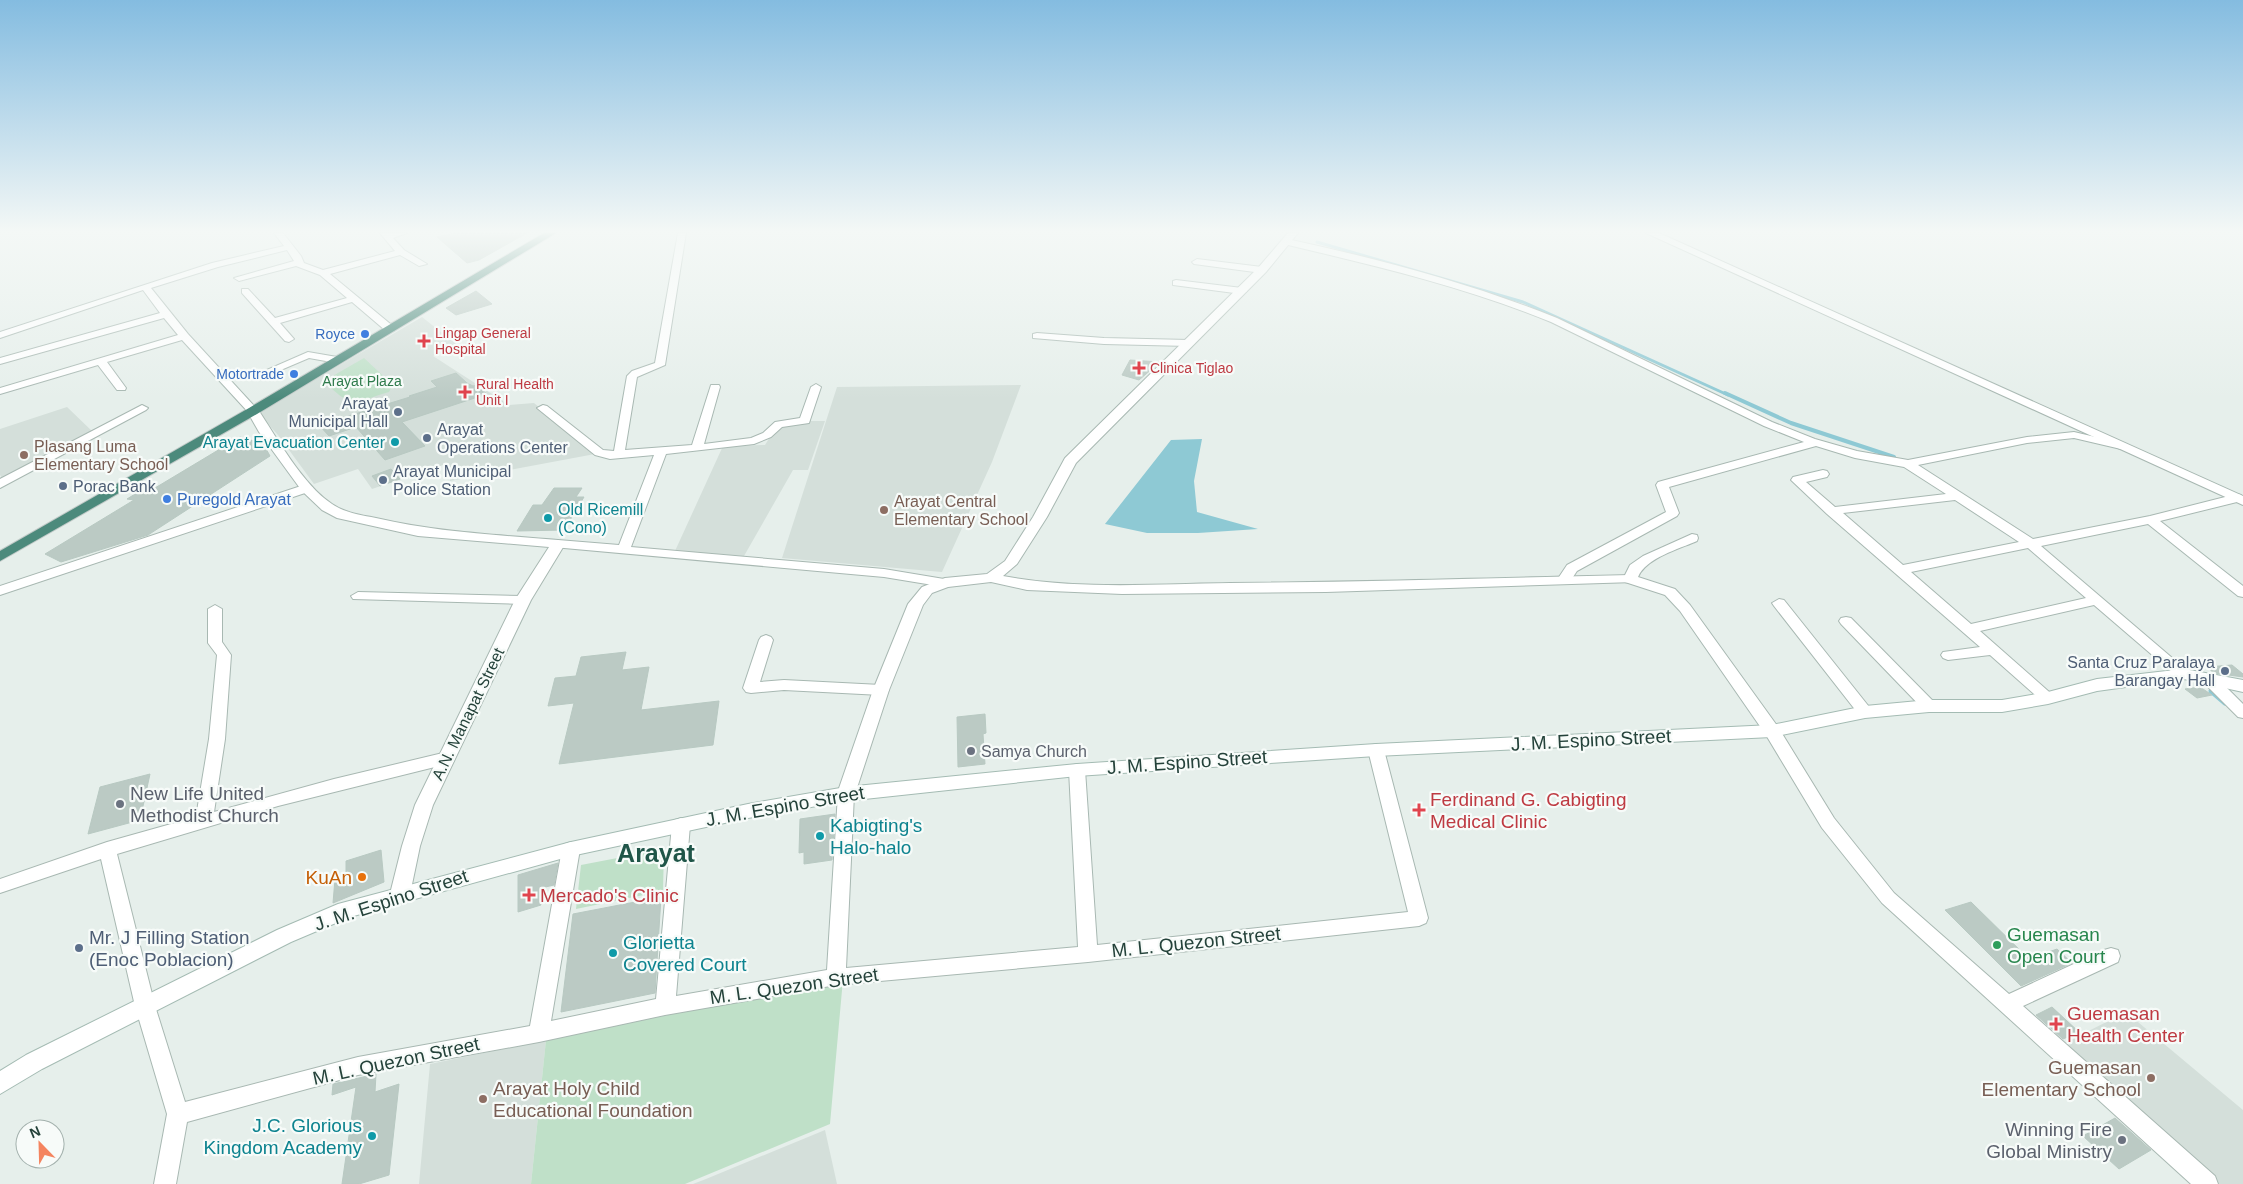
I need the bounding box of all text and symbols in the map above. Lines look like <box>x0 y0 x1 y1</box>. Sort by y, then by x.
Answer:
place label: Lingap General Hospital <box>435 325 531 357</box>
place label: Royce <box>315 326 355 342</box>
marker: Royce <box>359 328 371 340</box>
marker: Lingap General Hospital <box>417 334 431 348</box>
place label: Clinica Tiglao <box>1150 360 1233 376</box>
marker: Clinica Tiglao <box>1132 361 1146 375</box>
place label: Motortrade <box>216 366 284 382</box>
marker: Motortrade <box>288 368 300 380</box>
park label: Arayat Plaza <box>322 373 402 389</box>
place label: Rural Health Unit I <box>476 376 554 408</box>
marker: Rural Health Unit I <box>458 385 472 399</box>
place label: Arayat Municipal Hall <box>288 395 389 430</box>
marker: Arayat Municipal Hall <box>392 406 404 418</box>
place label: Arayat Operations Center <box>437 421 568 456</box>
marker: Arayat Operations Center <box>421 432 433 444</box>
place label: Arayat Evacuation Center <box>203 434 386 451</box>
marker: Arayat Evacuation Center <box>389 436 401 448</box>
place label: Plasang Luma Elementary School <box>34 438 168 473</box>
marker: Plasang Luma Elementary School <box>18 449 30 461</box>
place label: Arayat Municipal Police Station <box>393 463 511 498</box>
marker: Arayat Municipal Police Station <box>377 474 389 486</box>
place label: Porac Bank <box>73 478 157 495</box>
marker: Porac Bank <box>57 480 69 492</box>
place label: Puregold Arayat <box>177 491 291 508</box>
marker: Puregold Arayat <box>161 493 173 505</box>
place label: Arayat Central Elementary School <box>894 493 1028 528</box>
place label: Old Ricemill (Cono) <box>558 501 643 536</box>
marker: Arayat Central Elementary School <box>878 504 890 516</box>
marker: Old Ricemill (Cono) <box>542 512 554 524</box>
street label: A.N. Manapat Street <box>429 645 508 783</box>
place label: Santa Cruz Paralaya Barangay Hall <box>2067 654 2215 689</box>
marker: Santa Cruz Paralaya Barangay Hall <box>2219 665 2231 677</box>
street label: J. M. Espino Street <box>1510 725 1672 755</box>
place label: Samya Church <box>981 743 1087 760</box>
marker: Samya Church <box>965 745 977 757</box>
street label: J. M. Espino Street <box>1106 746 1269 778</box>
street label: J. M. Espino Street <box>704 782 867 830</box>
place label: New Life United Methodist Church <box>130 783 279 826</box>
place label: Ferdinand G. Cabigting Medical Clinic <box>1430 789 1626 832</box>
marker: New Life United Methodist Church <box>114 798 126 810</box>
marker: Ferdinand G. Cabigting Medical Clinic <box>1412 803 1426 817</box>
place label: Kabigting's Halo-halo <box>830 815 922 858</box>
marker: Kabigting's Halo-halo <box>814 830 826 842</box>
district label: Arayat <box>617 839 696 867</box>
street label: J. M. Espino Street <box>311 865 471 935</box>
place label: KuAn <box>306 867 352 888</box>
marker: KuAn <box>356 871 368 883</box>
place label: Mercado's Clinic <box>540 885 679 906</box>
marker: Mercado's Clinic <box>522 888 536 902</box>
street label: M. L. Quezon Street <box>1110 923 1282 961</box>
place label: Guemasan Open Court <box>2007 924 2106 967</box>
place label: Mr. J Filling Station (Enoc Poblacion) <box>89 927 250 970</box>
place label: Glorietta Covered Court <box>623 932 747 975</box>
marker: Guemasan Open Court <box>1991 939 2003 951</box>
marker: Mr. J Filling Station (Enoc Poblacion) <box>73 942 85 954</box>
marker: Glorietta Covered Court <box>607 947 619 959</box>
street label: M. L. Quezon Street <box>708 964 880 1008</box>
place label: Guemasan Health Center <box>2067 1003 2185 1046</box>
marker: Guemasan Health Center <box>2049 1017 2063 1031</box>
street label: M. L. Quezon Street <box>311 1033 482 1089</box>
place label: Guemasan Elementary School <box>1982 1057 2141 1100</box>
marker: Guemasan Elementary School <box>2145 1072 2157 1084</box>
place label: Arayat Holy Child Educational Foundation <box>493 1078 693 1121</box>
marker: Arayat Holy Child Educational Foundation <box>477 1093 489 1105</box>
place label: J.C. Glorious Kingdom Academy <box>204 1115 362 1158</box>
north arrow <box>15 1119 65 1169</box>
place label: Winning Fire Global Ministry <box>1986 1119 2112 1162</box>
text: N <box>27 1123 43 1141</box>
marker: J.C. Glorious Kingdom Academy <box>366 1130 378 1142</box>
marker: Winning Fire Global Ministry <box>2116 1134 2128 1146</box>

